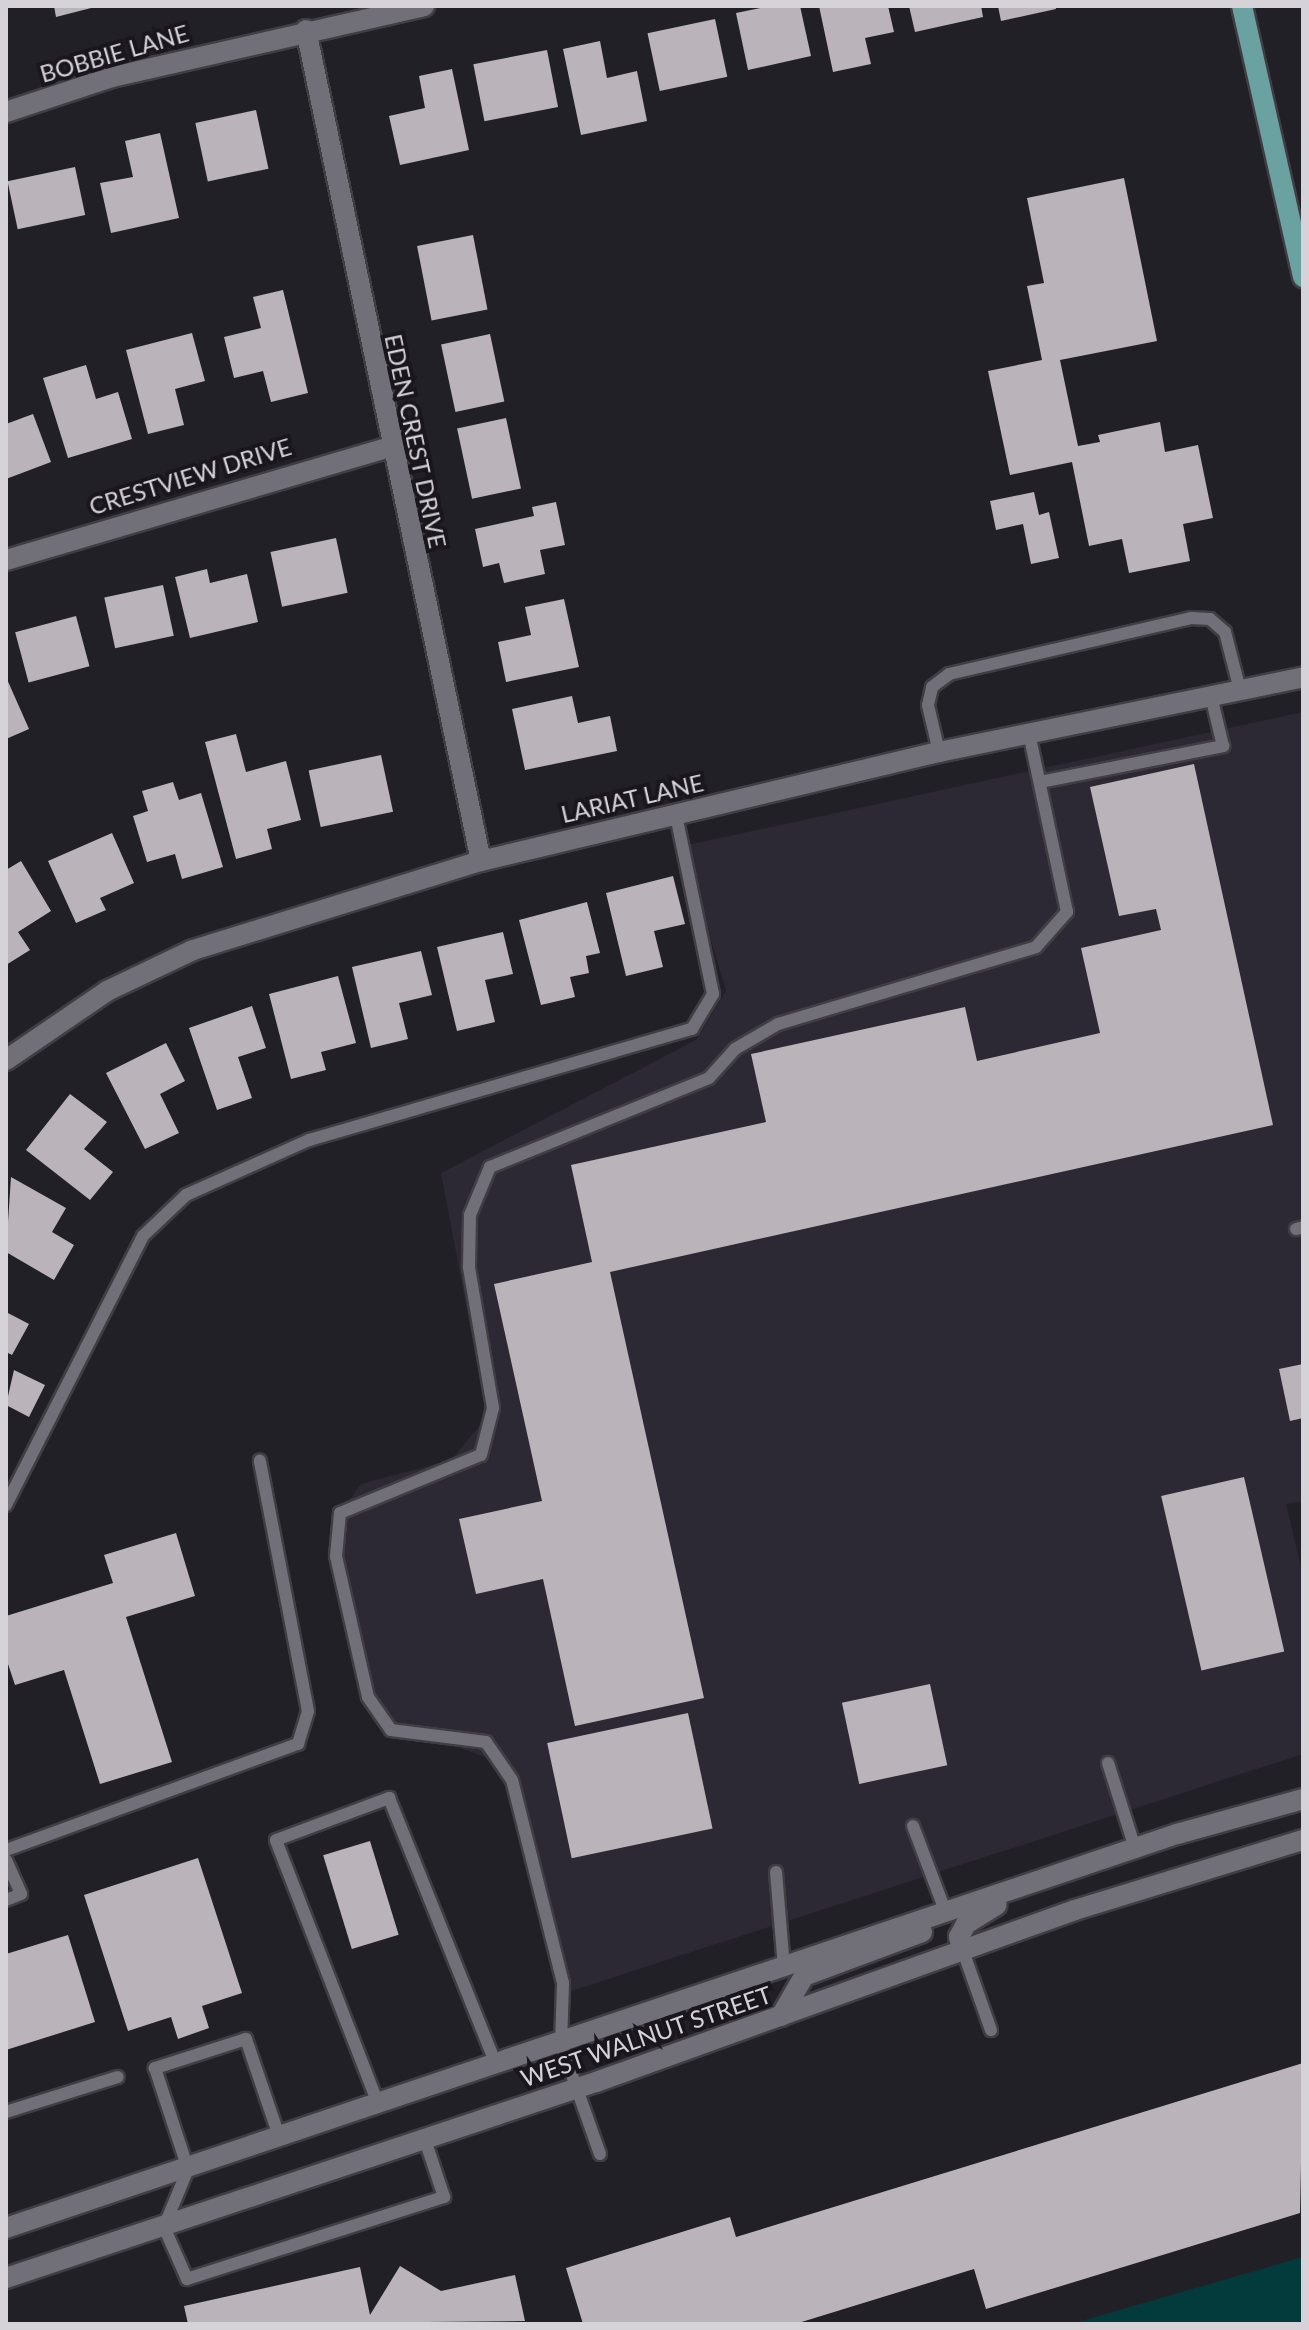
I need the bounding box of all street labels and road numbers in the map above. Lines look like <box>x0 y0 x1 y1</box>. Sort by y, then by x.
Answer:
street label: BOBBIE LANE <box>36 18 192 88</box>
street label: EDEN CREST DRIVE <box>379 331 453 551</box>
street label: CRESTVIEW DRIVE <box>85 432 295 520</box>
street label: LARIAT LANE <box>558 768 706 828</box>
street label: WEST WALNUT STREET <box>516 1979 776 2093</box>

